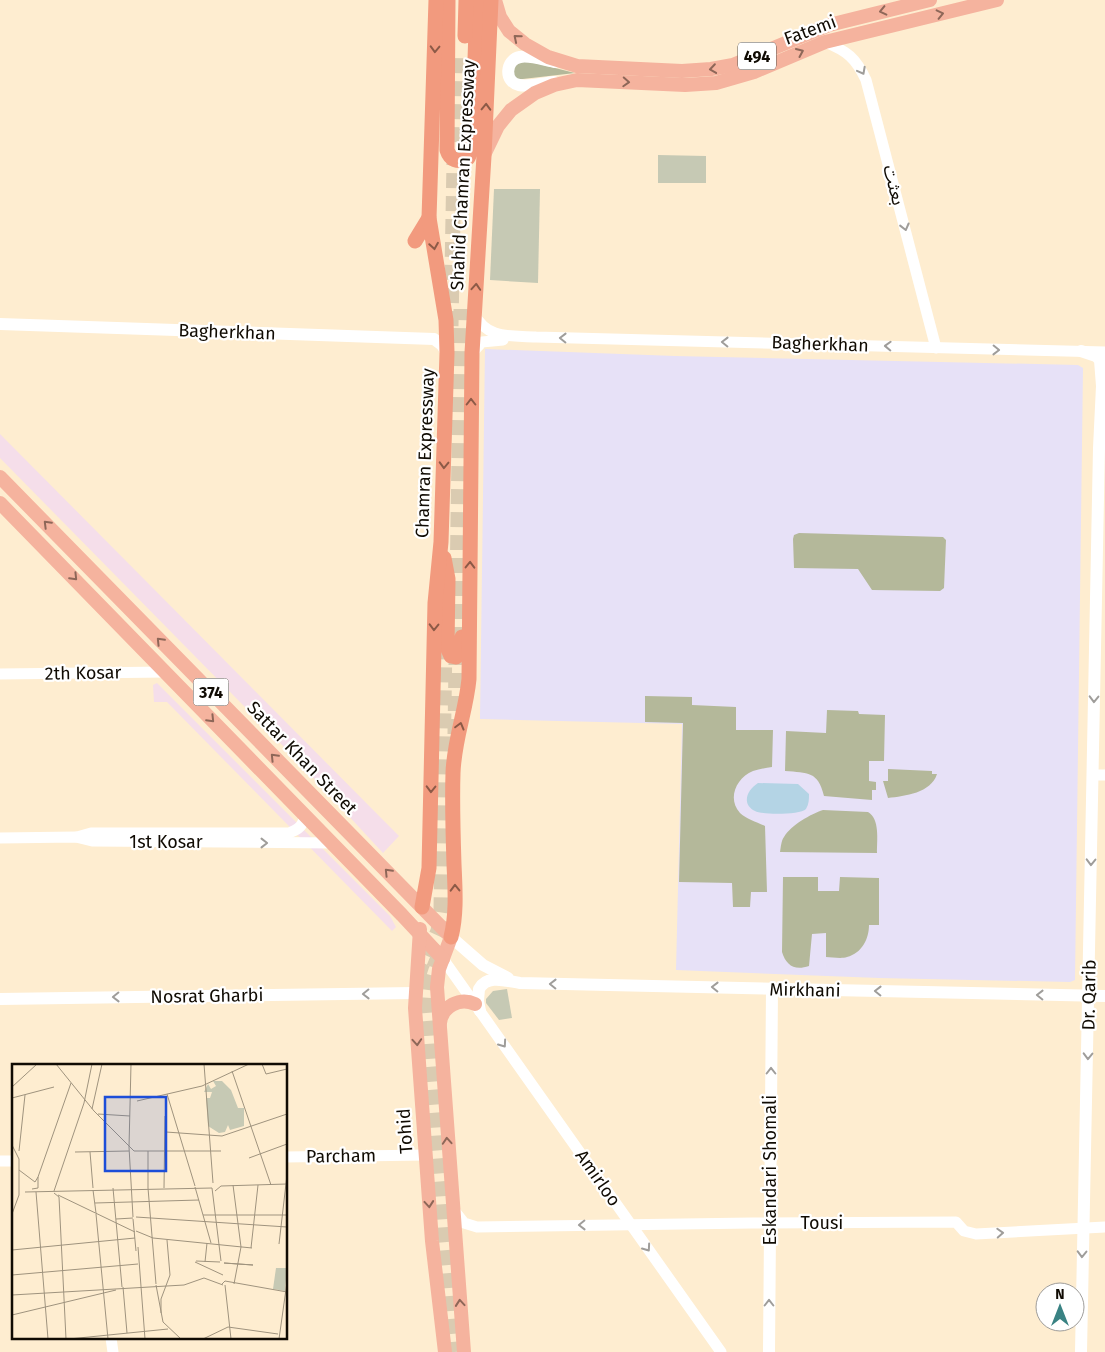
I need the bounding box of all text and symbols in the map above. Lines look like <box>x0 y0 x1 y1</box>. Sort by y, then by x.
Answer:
one-way arrow <box>879 5 887 16</box>
one-way arrow <box>935 9 944 20</box>
street label: Fatemi <box>781 10 839 50</box>
one-way arrow <box>514 35 523 44</box>
road number: 494 <box>738 42 776 70</box>
one-way arrow <box>429 45 440 53</box>
one-way arrow <box>795 48 804 59</box>
street label: Shahid Chamran Expressway <box>446 59 480 291</box>
one-way arrow <box>709 63 717 73</box>
one-way arrow <box>855 66 865 75</box>
one-way arrow <box>622 77 630 88</box>
one-way arrow <box>481 103 492 111</box>
street label: بعثت <box>878 163 910 207</box>
one-way arrow <box>899 223 910 232</box>
one-way arrow <box>428 241 438 250</box>
one-way arrow <box>470 282 481 290</box>
street label: Bagherkhan <box>178 319 276 345</box>
street label: Bagherkhan <box>771 331 869 357</box>
one-way arrow <box>558 333 566 343</box>
one-way arrow <box>721 336 729 347</box>
one-way arrow <box>883 341 891 352</box>
one-way arrow <box>992 344 1000 355</box>
street label: Chamran Expressway <box>411 368 439 538</box>
one-way arrow <box>466 398 476 406</box>
one-way arrow <box>438 461 449 469</box>
one-way arrow <box>44 521 53 530</box>
one-way arrow <box>465 561 475 568</box>
one-way arrow <box>68 571 77 580</box>
one-way arrow <box>429 623 440 631</box>
one-way arrow <box>157 637 166 646</box>
street label: 2th Kosar <box>45 661 122 685</box>
road number: 374 <box>194 679 228 706</box>
one-way arrow <box>1089 696 1099 703</box>
street label: Sattar Khan Street <box>242 697 362 820</box>
one-way arrow <box>206 713 215 722</box>
one-way arrow <box>454 723 464 731</box>
one-way arrow <box>271 753 280 762</box>
one-way arrow <box>426 786 436 793</box>
street label: 1st Kosar <box>129 831 203 853</box>
one-way arrow <box>260 837 268 848</box>
one-way arrow <box>1086 858 1097 866</box>
one-way arrow <box>385 869 394 878</box>
one-way arrow <box>450 884 460 892</box>
street label: Dr. Qarib <box>1077 959 1101 1031</box>
street label: Mirkhani <box>769 978 841 1002</box>
one-way arrow <box>549 979 556 989</box>
one-way arrow <box>711 982 719 993</box>
street label: Nosrat Gharbi <box>150 984 264 1008</box>
one-way arrow <box>874 986 882 996</box>
one-way arrow <box>362 989 370 999</box>
one-way arrow <box>1036 990 1044 1000</box>
one-way arrow <box>112 992 120 1002</box>
one-way arrow <box>411 1038 422 1046</box>
one-way arrow <box>497 1038 506 1048</box>
one-way arrow <box>1083 1053 1093 1061</box>
inset map <box>12 1064 288 1340</box>
one-way arrow <box>766 1067 776 1074</box>
street label: Eskandari Shomali <box>759 1095 781 1245</box>
street label: Tohid <box>392 1108 418 1154</box>
one-way arrow <box>442 1137 453 1145</box>
street label: Parcham <box>306 1144 376 1168</box>
street label: Amirloo <box>571 1145 625 1211</box>
one-way arrow <box>424 1200 435 1208</box>
street label: Tousi <box>801 1212 843 1234</box>
one-way arrow <box>578 1220 586 1230</box>
one-way arrow <box>996 1227 1004 1238</box>
one-way arrow <box>641 1242 650 1252</box>
one-way arrow <box>1077 1250 1088 1258</box>
north arrow <box>1035 1282 1085 1332</box>
text: N <box>1055 1286 1065 1303</box>
one-way arrow <box>454 1299 465 1307</box>
one-way arrow <box>764 1299 774 1307</box>

